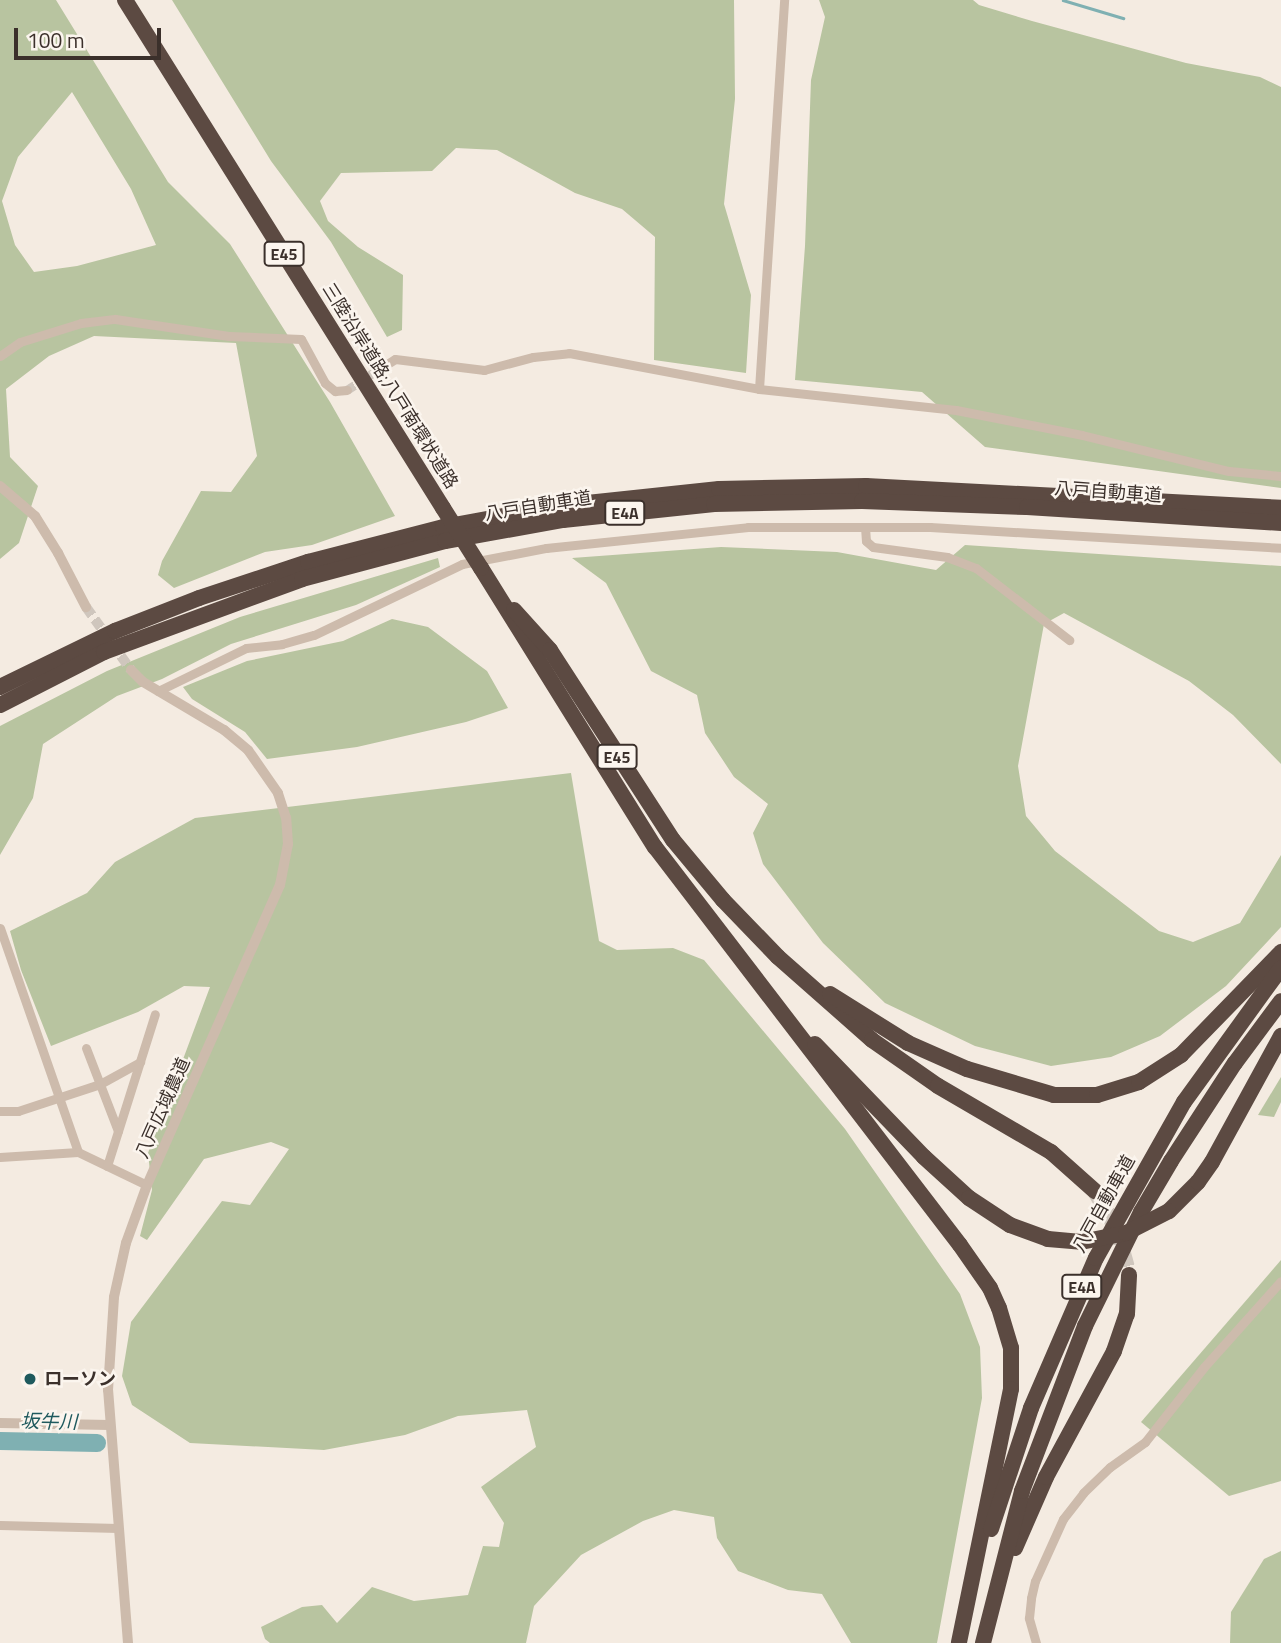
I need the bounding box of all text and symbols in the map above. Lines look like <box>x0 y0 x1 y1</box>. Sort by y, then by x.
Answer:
scale bar <box>18 14 164 58</box>
text: 100 m <box>27 24 84 56</box>
road number: E45 <box>263 242 305 266</box>
street label: 三陸沿岸道路;八戸南環状道路 <box>318 279 462 493</box>
street label: 八戸自動車道 <box>1053 477 1163 507</box>
street label: 八戸自動車道 <box>483 487 593 525</box>
road number: E4A <box>604 500 646 526</box>
road number: E45 <box>596 744 638 770</box>
street label: 八戸広域農道 <box>131 1054 195 1162</box>
street label: 八戸自動車道 <box>1068 1152 1140 1256</box>
road number: E4A <box>1061 1274 1103 1300</box>
place label: ローソン <box>44 1368 116 1390</box>
marker: ローソン <box>22 1371 38 1387</box>
water label: 坂牛川 <box>20 1409 78 1433</box>

